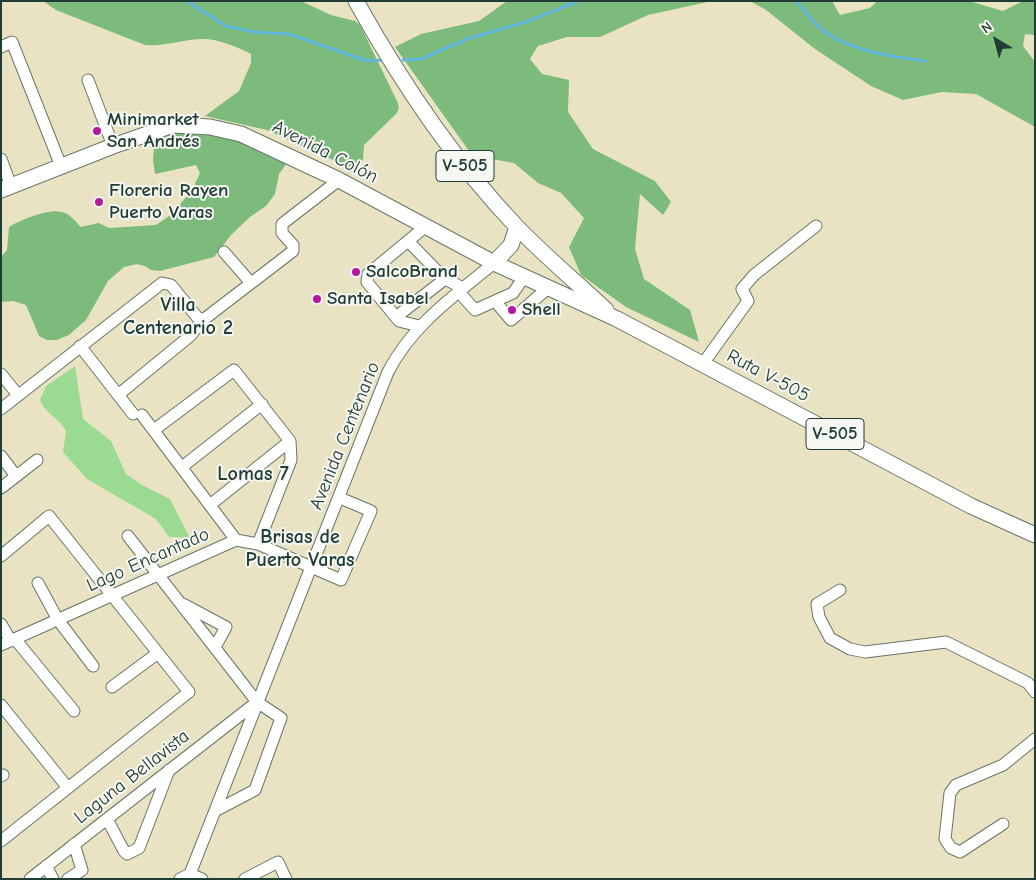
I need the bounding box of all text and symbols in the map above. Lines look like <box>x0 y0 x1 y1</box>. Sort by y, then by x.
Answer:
north arrow <box>971 15 1021 65</box>
text: N <box>978 18 995 37</box>
place label: Minimarket San Andrés <box>107 109 199 153</box>
street label: Avenida Colón <box>268 116 382 188</box>
marker: Minimarket San Andrés <box>91 125 103 137</box>
road number: V-505 <box>436 150 494 182</box>
place label: Floreria Rayen Puerto Varas <box>109 180 228 224</box>
marker: Floreria Rayen Puerto Varas <box>93 196 105 208</box>
place label: SalcoBrand <box>366 261 458 283</box>
marker: SalcoBrand <box>350 266 362 278</box>
place label: Santa Isabel <box>327 288 429 310</box>
district label: Villa Centenario 2 <box>123 293 233 340</box>
marker: Santa Isabel <box>311 293 323 305</box>
place label: Shell <box>522 299 561 321</box>
marker: Shell <box>506 304 518 316</box>
street label: Ruta V-505 <box>723 345 813 407</box>
street label: Avenida Centenario <box>305 359 385 513</box>
road number: V-505 <box>806 418 864 449</box>
district label: Lomas 7 <box>217 462 289 486</box>
street label: Lago Encantado <box>83 523 213 597</box>
district label: Brisas de Puerto Varas <box>245 525 355 572</box>
street label: Laguna Bellavista <box>70 725 194 829</box>

